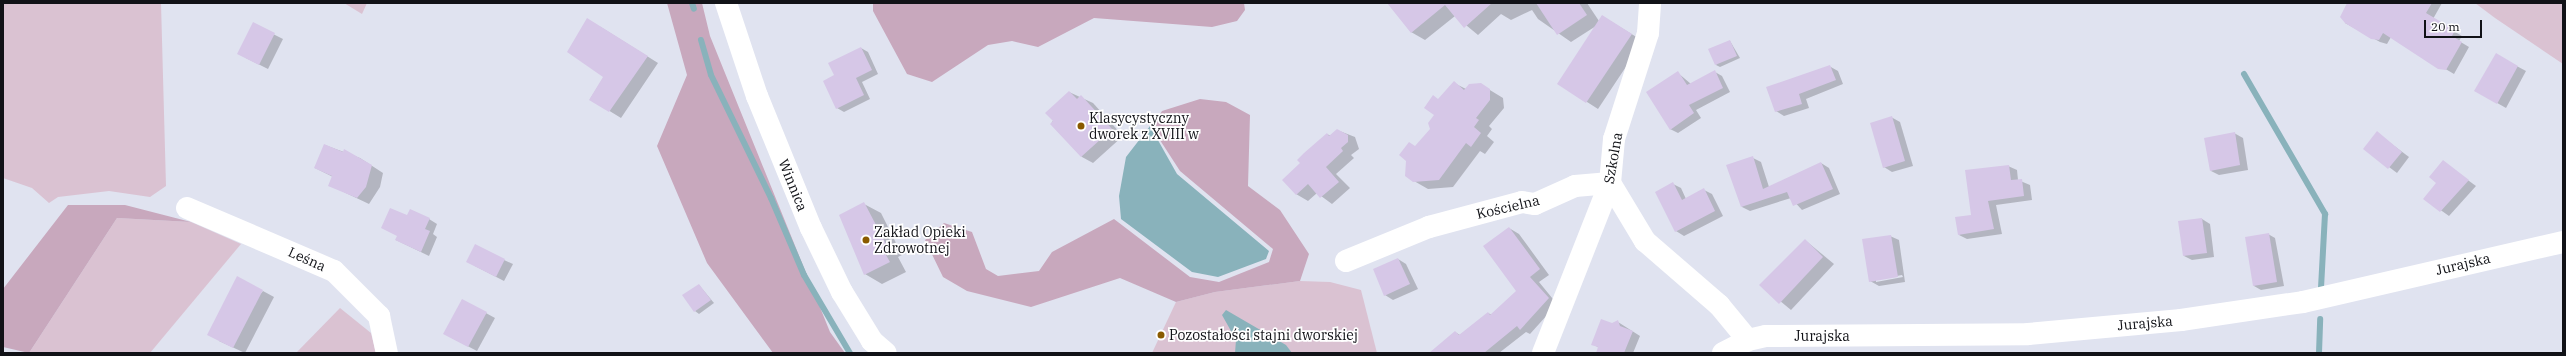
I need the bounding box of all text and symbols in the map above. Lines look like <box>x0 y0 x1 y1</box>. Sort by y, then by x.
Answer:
scale bar <box>2426 12 2484 38</box>
text: 20 m <box>2431 19 2460 34</box>
place label: Klasycystyczny dworek z XVIII w <box>1089 110 1199 142</box>
marker: Klasycystyczny dworek z XVIII w <box>1076 121 1086 131</box>
street label: Szkolna <box>1600 131 1626 185</box>
street label: Winnica <box>775 156 811 214</box>
street label: Kościelna <box>1475 192 1541 222</box>
place label: Zakład Opieki Zdrowotnej <box>874 224 966 256</box>
marker: Zakład Opieki Zdrowotnej <box>861 235 871 245</box>
street label: Leśna <box>286 243 328 275</box>
street label: Jurajska <box>2434 250 2492 278</box>
street label: Jurajska <box>2117 312 2173 334</box>
place label: Pozostałości stajni dworskiej <box>1169 327 1358 343</box>
street label: Jurajska <box>1794 328 1850 344</box>
marker: Pozostałości stajni dworskiej <box>1156 330 1166 340</box>

